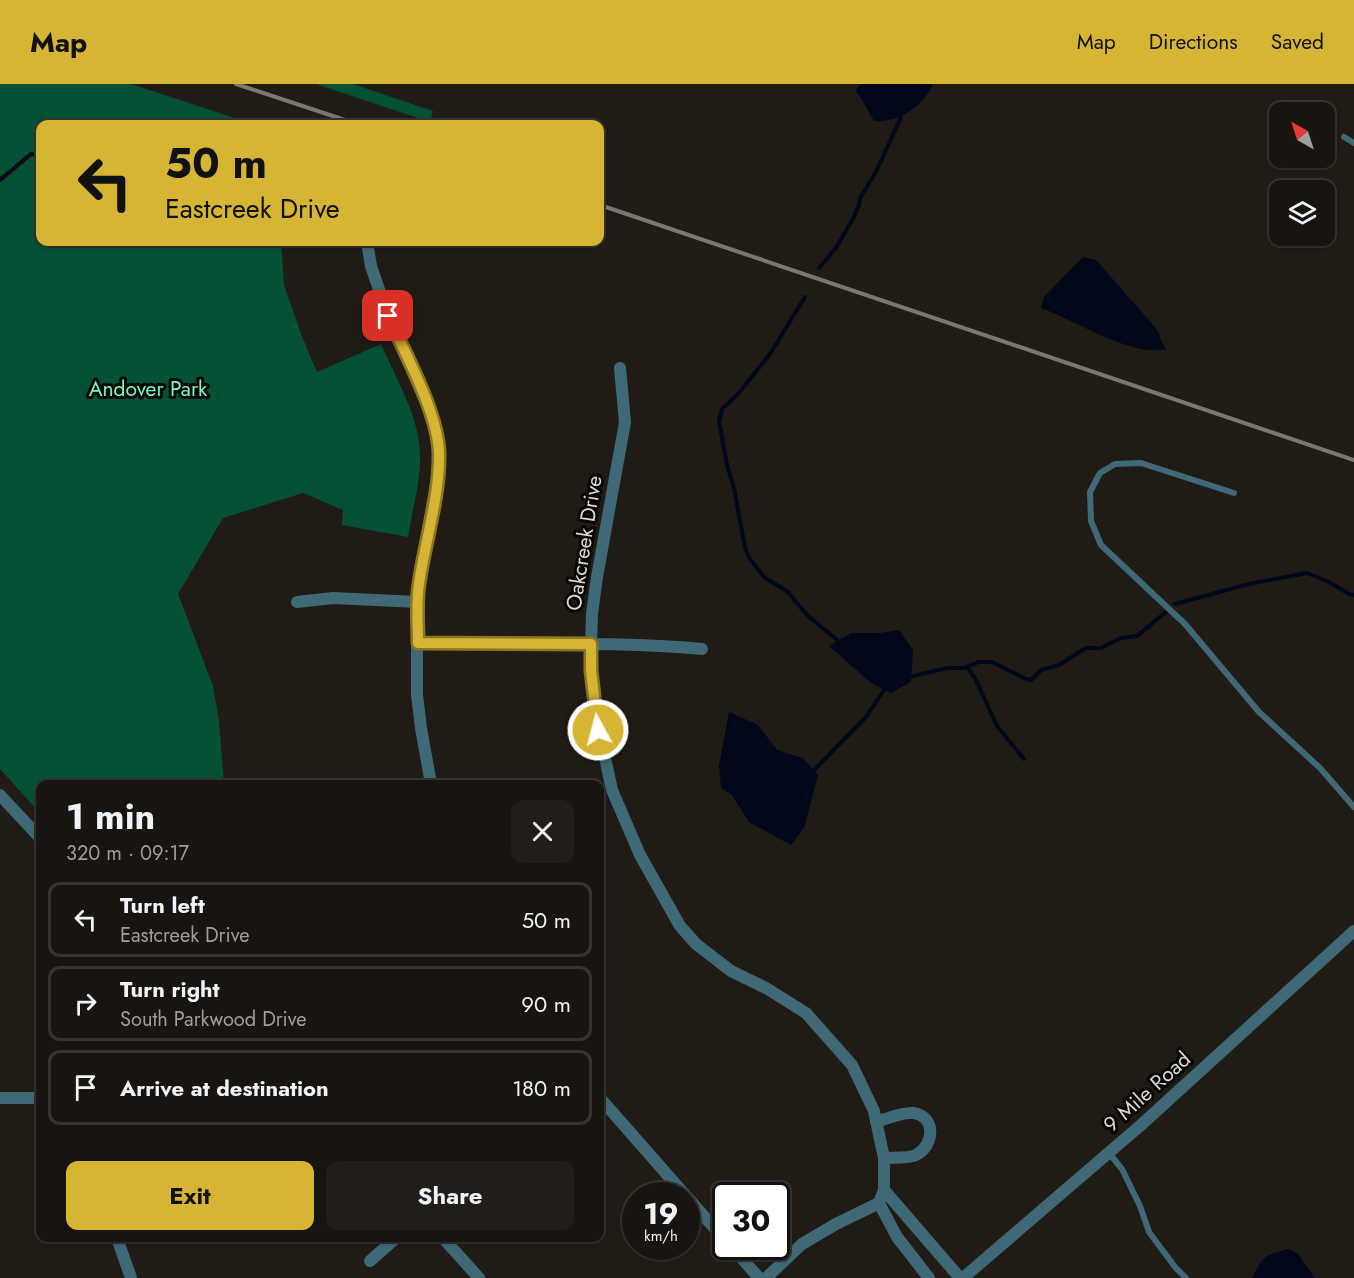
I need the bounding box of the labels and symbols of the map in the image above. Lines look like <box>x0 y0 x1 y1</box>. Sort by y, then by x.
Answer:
north arrow <box>1269 102 1335 168</box>
pin <box>362 290 413 341</box>
park label: Andover Park <box>89 374 208 404</box>
street label: Oakcreek Drive <box>559 473 610 613</box>
position arrow <box>566 698 630 762</box>
street label: 9 Mile Road <box>1097 1045 1197 1139</box>
speed limit sign: 30 <box>712 1182 790 1260</box>

